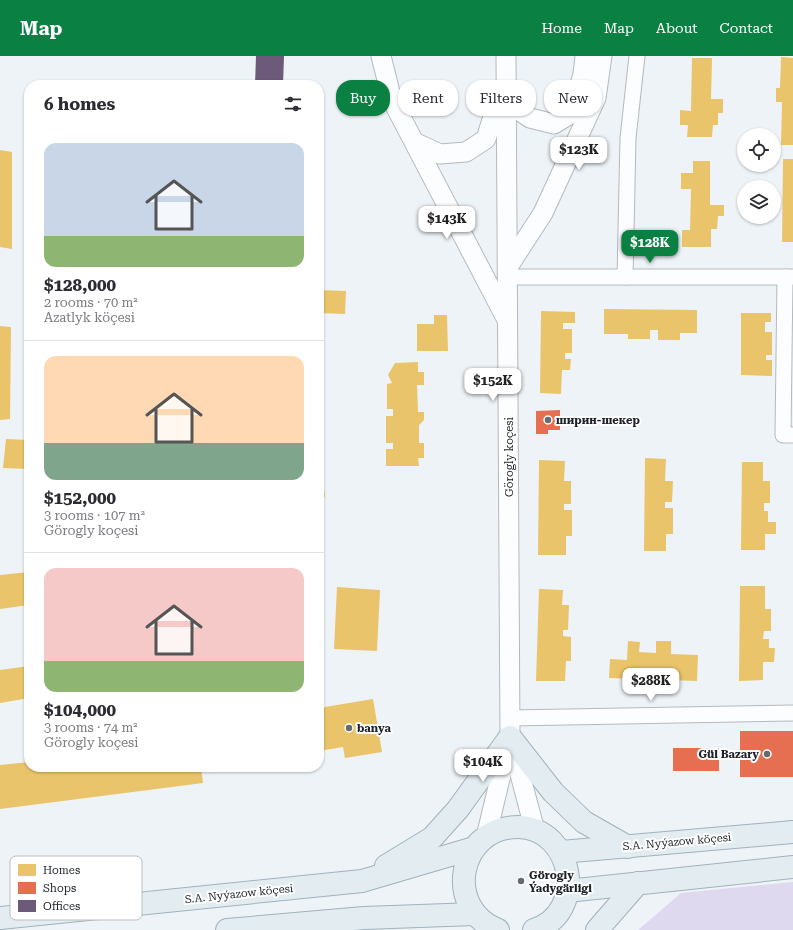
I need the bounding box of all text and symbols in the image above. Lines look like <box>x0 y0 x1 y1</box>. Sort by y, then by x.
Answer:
text: Map <box>20 17 62 40</box>
text: Home <box>541 20 582 36</box>
text: Map <box>604 20 634 36</box>
text: About <box>656 20 698 36</box>
text: Contact <box>720 20 773 36</box>
chip: Buy <box>336 80 390 116</box>
chip: Rent <box>398 80 458 116</box>
chip: Filters <box>466 80 536 116</box>
chip: New <box>544 80 602 116</box>
icon: filters <box>282 93 304 115</box>
text: 6 homes <box>44 94 115 114</box>
map controls <box>737 128 781 224</box>
button: locate <box>737 128 781 172</box>
pin: $123K <box>551 137 607 171</box>
text: $123K <box>559 142 599 157</box>
icon: home <box>138 169 210 241</box>
button: layers <box>737 180 781 224</box>
pin: $143K <box>419 206 475 240</box>
text: $143K <box>427 211 467 226</box>
pin: $128K <box>622 230 678 264</box>
text: $128K <box>630 235 670 250</box>
text: $128,000 <box>44 275 116 295</box>
text: 2 rooms · 70 m² <box>44 295 138 310</box>
text: Azatlyk köçesi <box>44 310 135 325</box>
pin: $152K <box>465 368 521 402</box>
text: $152K <box>473 373 513 388</box>
icon: home <box>138 382 210 454</box>
place label: ширин-шекер <box>556 414 640 427</box>
marker: ширин-шекер <box>543 415 553 425</box>
street label: Görogly koçesi <box>503 417 516 497</box>
text: $152,000 <box>44 488 116 508</box>
text: 3 rooms · 107 m² <box>44 508 145 523</box>
text: Görogly koçesi <box>44 523 138 538</box>
icon: home <box>138 594 210 666</box>
pin: $288K <box>623 668 679 702</box>
text: $288K <box>631 673 671 688</box>
text: $104,000 <box>44 700 116 720</box>
text: 3 rooms · 74 m² <box>44 720 138 735</box>
place label: banya <box>357 722 391 735</box>
marker: banya <box>344 723 354 733</box>
text: Görogly koçesi <box>44 735 138 750</box>
place label: Gül Bazary <box>698 748 759 761</box>
pin: $104K <box>455 749 511 783</box>
marker: Gül Bazary <box>762 749 772 759</box>
text: $104K <box>463 754 503 769</box>
street label: S.A. Nyýazow köçesi <box>622 831 732 853</box>
legend <box>10 856 142 920</box>
text: Homes <box>43 864 80 877</box>
place label: Görogly Ýadygärligi <box>529 869 592 895</box>
marker: Görogly Ýadygärligi <box>516 876 526 886</box>
text: Shops <box>43 882 76 895</box>
street label: S.A. Nyýazow köçesi <box>184 882 294 906</box>
text: Offices <box>43 900 80 913</box>

